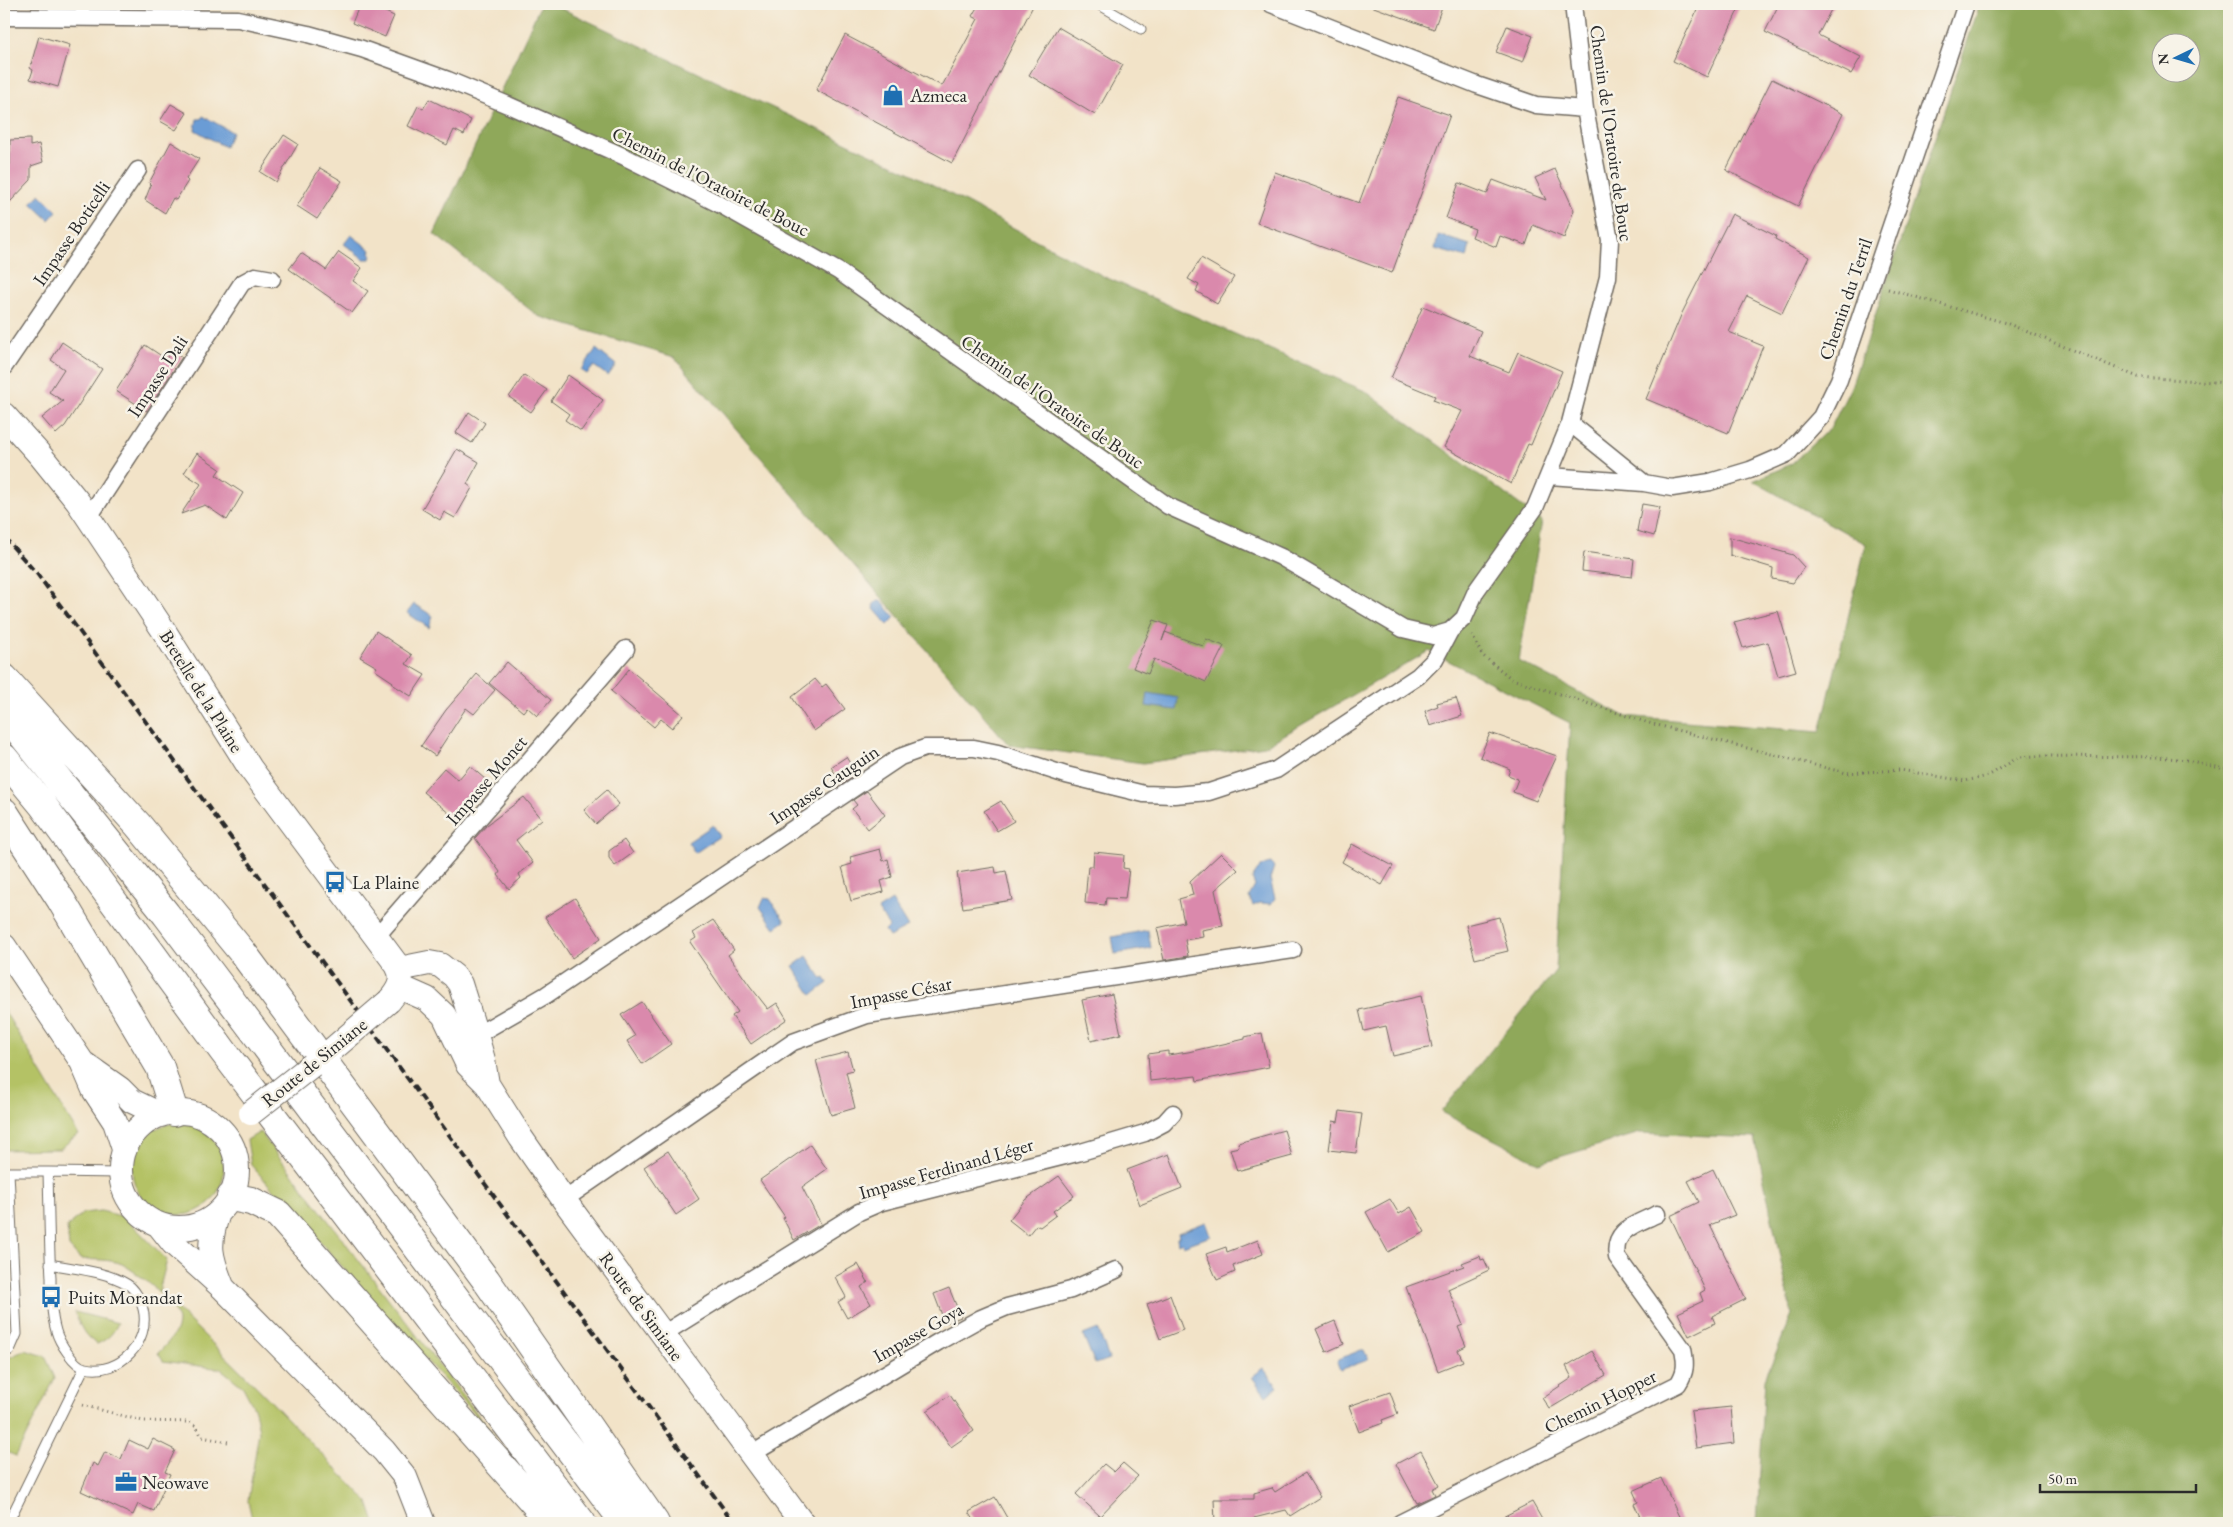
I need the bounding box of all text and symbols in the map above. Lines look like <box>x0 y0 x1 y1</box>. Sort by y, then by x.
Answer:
street label: Chemin de l'Oratoire de Bouc <box>1584 23 1639 243</box>
north arrow <box>2150 32 2200 82</box>
text: N <box>2154 52 2173 66</box>
shop icon: Azmeca <box>880 82 906 108</box>
place label: Azmeca <box>909 83 967 108</box>
street label: Chemin de l'Oratoire de Bouc <box>608 121 814 242</box>
street label: Impasse Boticelli <box>27 176 116 291</box>
street label: Chemin du Terril <box>1813 234 1878 363</box>
street label: Chemin de l'Oratoire de Bouc <box>956 329 1149 474</box>
street label: Impasse Dali <box>122 330 193 422</box>
street label: Bretelle de la Plaine <box>154 625 249 757</box>
street label: Impasse Monet <box>440 730 532 831</box>
street label: Impasse Gauguin <box>765 739 884 830</box>
bus stop icon: La Plaine <box>322 869 348 895</box>
place label: La Plaine <box>352 870 419 895</box>
street label: Impasse César <box>848 970 955 1015</box>
street label: Route de Simiane <box>256 1012 372 1113</box>
street label: Impasse Ferdinand Léger <box>856 1131 1037 1205</box>
street label: Route de Simiane <box>594 1247 690 1366</box>
bus stop icon: Puits Morandat <box>38 1284 64 1310</box>
place label: Puits Morandat <box>68 1285 182 1310</box>
street label: Impasse Goya <box>869 1296 968 1368</box>
street label: Chemin Hopper <box>1540 1363 1661 1439</box>
scale bar <box>2040 1462 2197 1494</box>
office icon: Neowave <box>113 1469 139 1495</box>
text: 50 m <box>2048 1469 2077 1488</box>
place label: Neowave <box>142 1470 209 1495</box>

